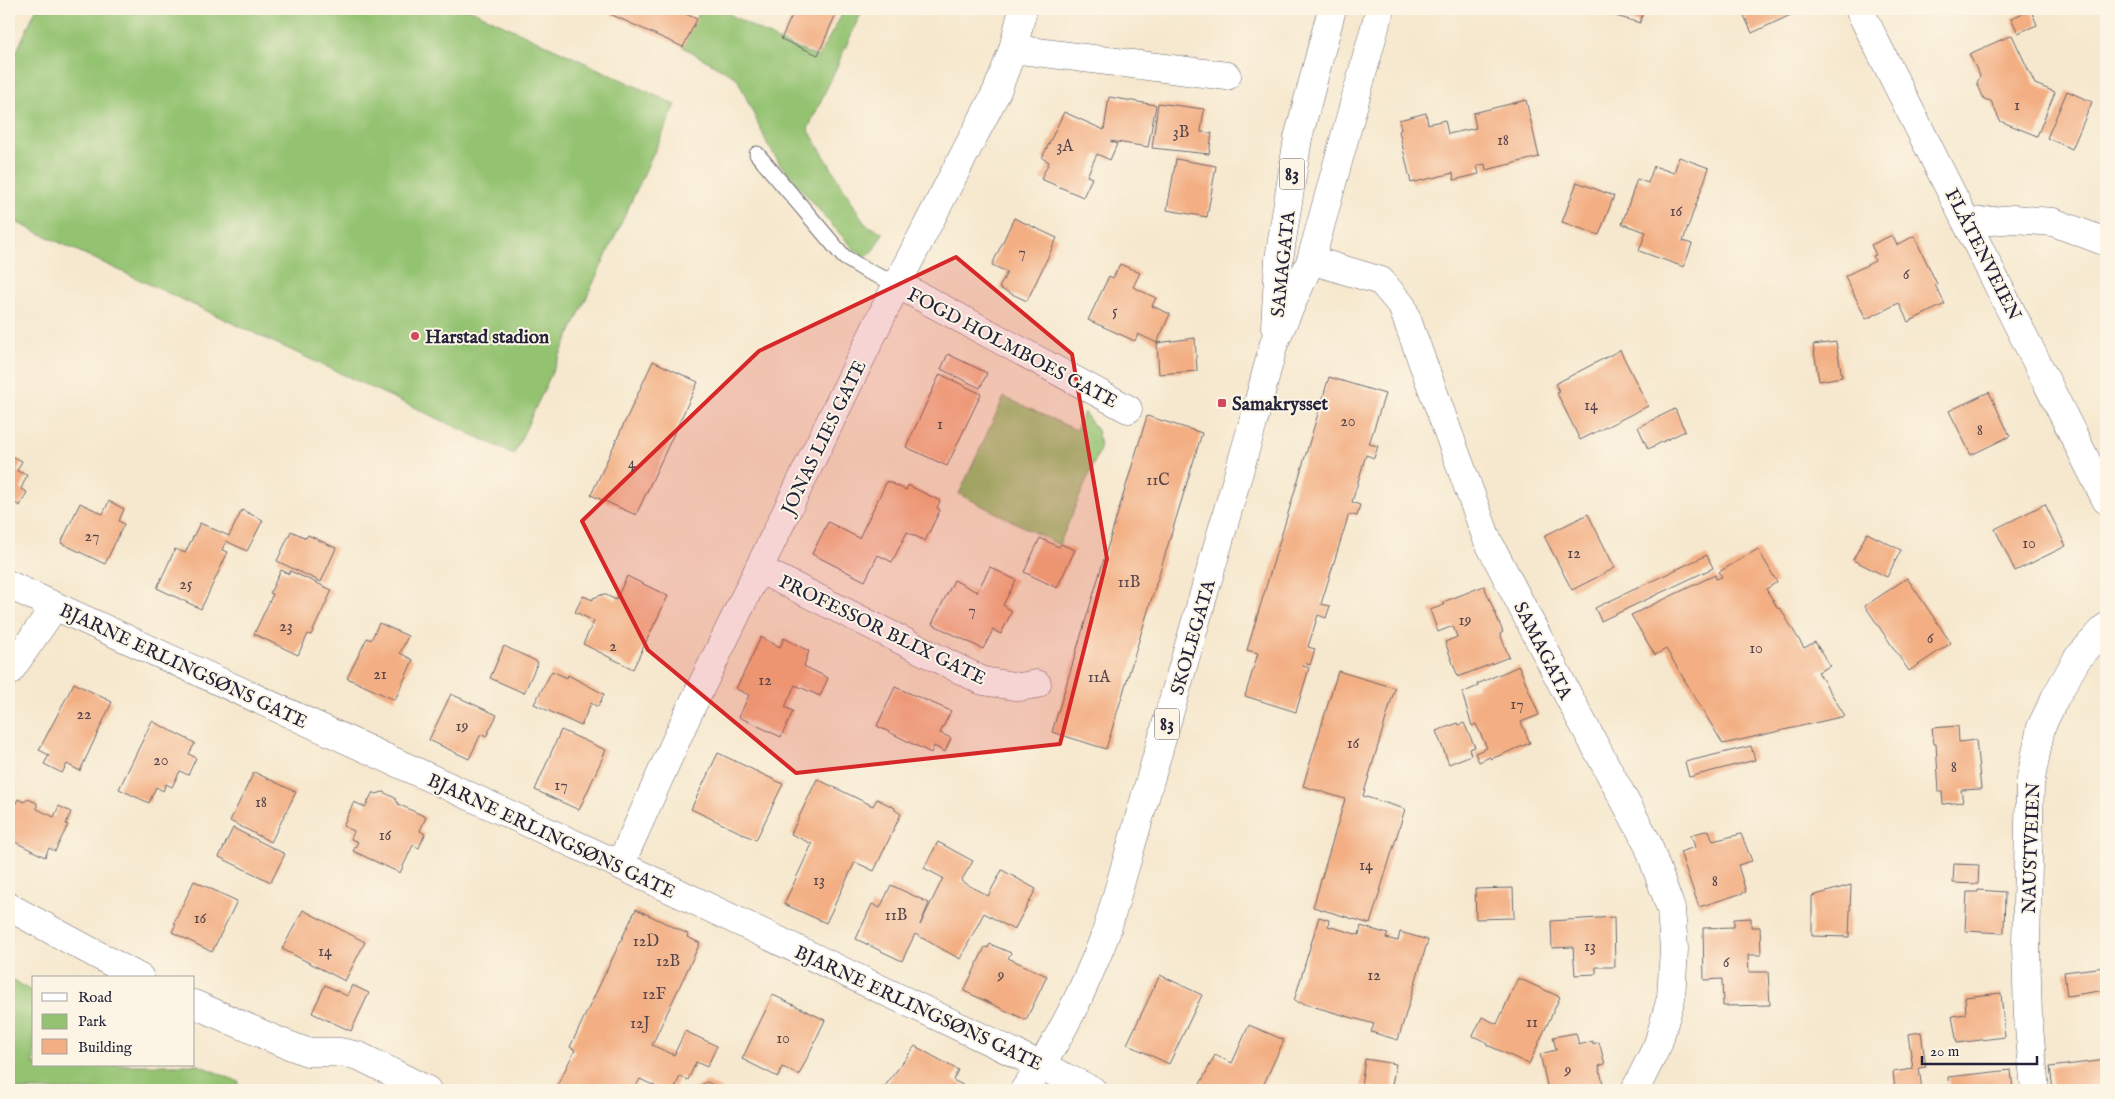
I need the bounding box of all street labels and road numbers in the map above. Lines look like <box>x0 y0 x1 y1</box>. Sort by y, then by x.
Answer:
road number: 83 <box>1280 158 1304 190</box>
street label: FLÅTENVEIEN <box>1939 185 2027 325</box>
street label: SAMAGATA <box>1266 209 1302 318</box>
street label: FOGD HOLMBOES GATE <box>903 283 1121 414</box>
street label: JONAS LIES GATE <box>776 357 873 521</box>
street label: PROFESSOR BLIX GATE <box>775 570 990 691</box>
street label: SKOLEGATA <box>1166 576 1222 698</box>
street label: SAMAGATA <box>1507 598 1578 705</box>
street label: BJARNE ERLINGSØNS GATE <box>55 599 311 735</box>
road number: 83 <box>1154 709 1180 740</box>
street label: BJARNE ERLINGSØNS GATE <box>423 769 679 905</box>
street label: NAUSTVEIEN <box>2018 782 2046 914</box>
street label: BJARNE ERLINGSØNS GATE <box>790 941 1046 1077</box>

